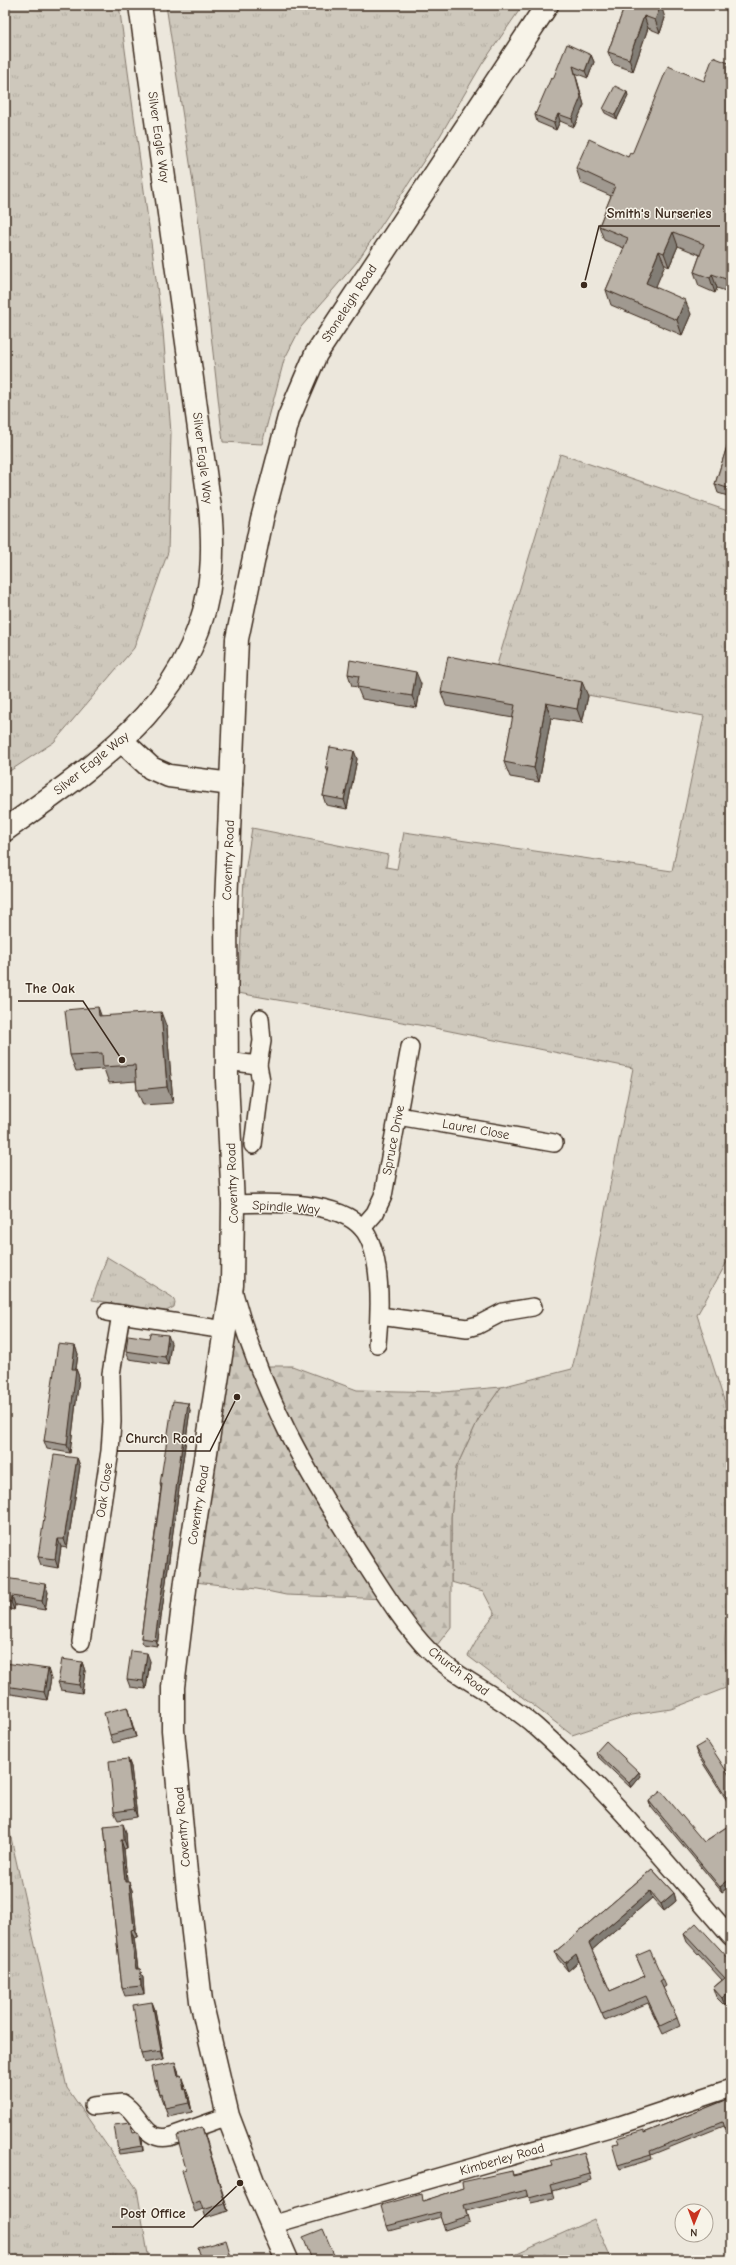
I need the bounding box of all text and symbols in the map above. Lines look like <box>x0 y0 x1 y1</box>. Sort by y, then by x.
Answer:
street label: Silver Eagle Way <box>145 90 173 184</box>
callout: Smith's Nurseries <box>599 200 720 226</box>
text: Smith's Nurseries <box>607 205 711 222</box>
street label: Stoneleigh Road <box>318 261 380 345</box>
street label: Silver Eagle Way <box>190 411 216 505</box>
street label: Silver Eagle Way <box>50 728 132 798</box>
street label: Coventry Road <box>219 819 237 901</box>
callout: The Oak <box>18 975 83 1001</box>
text: The Oak <box>25 980 75 997</box>
street label: Spruce Drive <box>379 1103 407 1176</box>
street label: Laurel Close <box>441 1116 511 1142</box>
street label: Coventry Road <box>223 1142 241 1224</box>
street label: Spindle Way <box>252 1197 320 1217</box>
callout: Church Road <box>117 1425 210 1451</box>
text: Church Road <box>125 1430 203 1447</box>
street label: Oak Close <box>93 1461 115 1518</box>
street label: Coventry Road <box>184 1464 212 1546</box>
street label: Church Road <box>426 1643 492 1699</box>
street label: Coventry Road <box>171 1786 193 1868</box>
street label: Kimberley Road <box>458 2140 546 2178</box>
callout: Post Office <box>112 2201 193 2227</box>
north arrow <box>674 2203 714 2243</box>
text: Post Office <box>120 2205 186 2222</box>
text: N <box>690 2226 698 2239</box>

